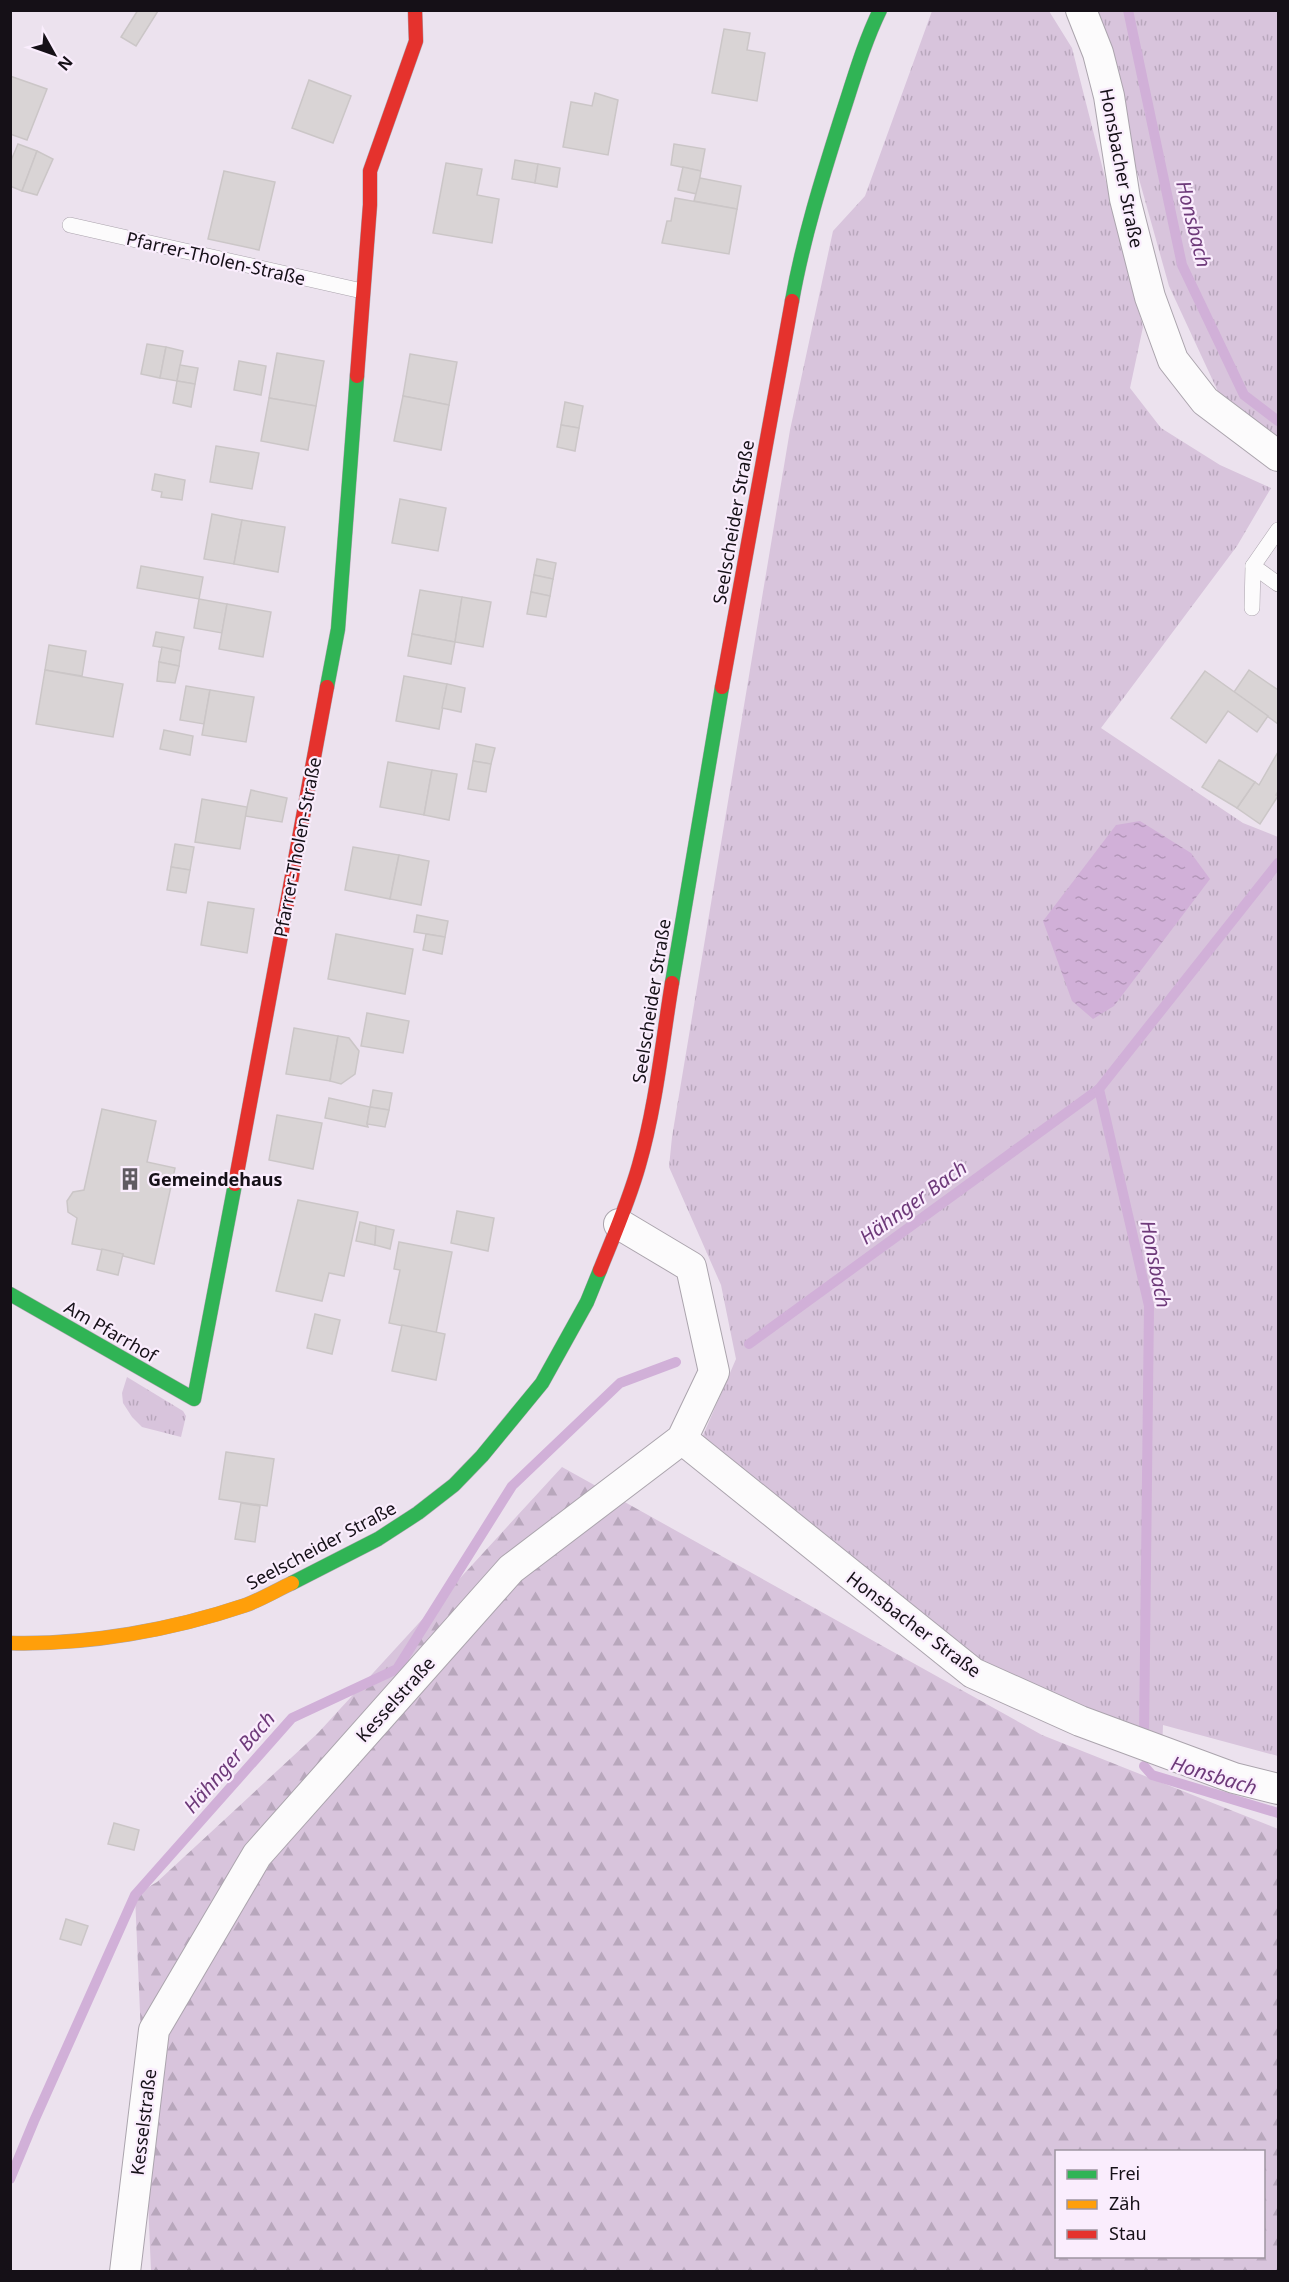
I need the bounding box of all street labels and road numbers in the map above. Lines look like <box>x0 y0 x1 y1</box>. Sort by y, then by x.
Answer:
street label: Honsbacher Straße <box>1095 86 1149 250</box>
street label: Pfarrer-Tholen-Straße <box>124 226 308 290</box>
street label: Seelscheider Straße <box>707 438 759 606</box>
street label: Pfarrer-Tholen-Straße <box>268 755 326 939</box>
street label: Seelscheider Straße <box>626 917 676 1085</box>
street label: Am Pfarrhof <box>60 1295 162 1368</box>
street label: Seelscheider Straße <box>242 1495 400 1595</box>
street label: Honsbacher Straße <box>842 1566 986 1682</box>
street label: Kesselstraße <box>350 1651 440 1747</box>
street label: Kesselstraße <box>125 2067 161 2177</box>

